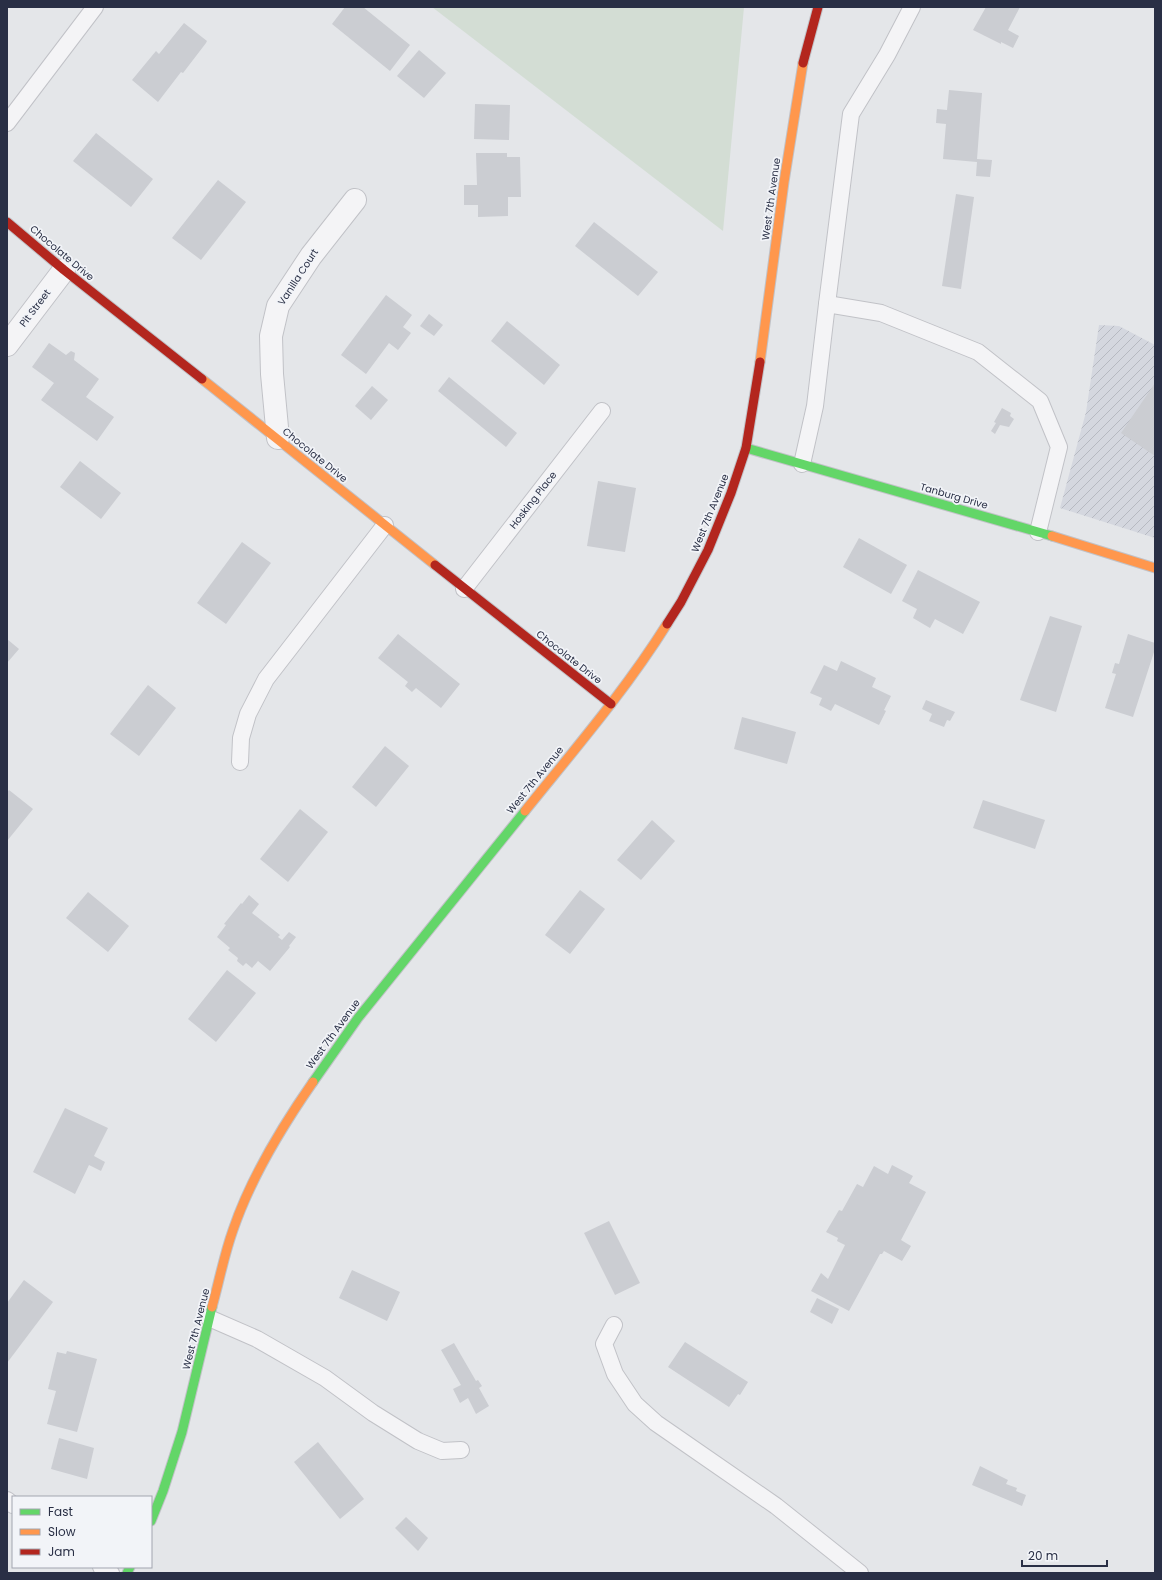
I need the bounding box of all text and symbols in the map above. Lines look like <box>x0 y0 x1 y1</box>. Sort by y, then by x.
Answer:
street label: West 7th Avenue <box>758 157 784 241</box>
street label: Chocolate Drive <box>27 222 97 284</box>
street label: Vanilla Court <box>274 246 322 308</box>
street label: Pit Street <box>16 286 54 330</box>
street label: Chocolate Drive <box>279 424 351 486</box>
street label: Hosking Place <box>506 468 560 532</box>
street label: West 7th Avenue <box>687 472 733 554</box>
street label: Tanburg Drive <box>918 479 990 513</box>
street label: Chocolate Drive <box>533 627 605 687</box>
street label: West 7th Avenue <box>503 743 567 817</box>
street label: West 7th Avenue <box>302 996 364 1072</box>
street label: West 7th Avenue <box>179 1287 213 1371</box>
legend <box>12 1496 152 1568</box>
text: Fast <box>48 1503 73 1520</box>
text: Slow <box>48 1523 76 1540</box>
scale bar <box>1022 1542 1107 1568</box>
text: Jam <box>48 1543 75 1560</box>
text: 20 m <box>1028 1547 1058 1564</box>

